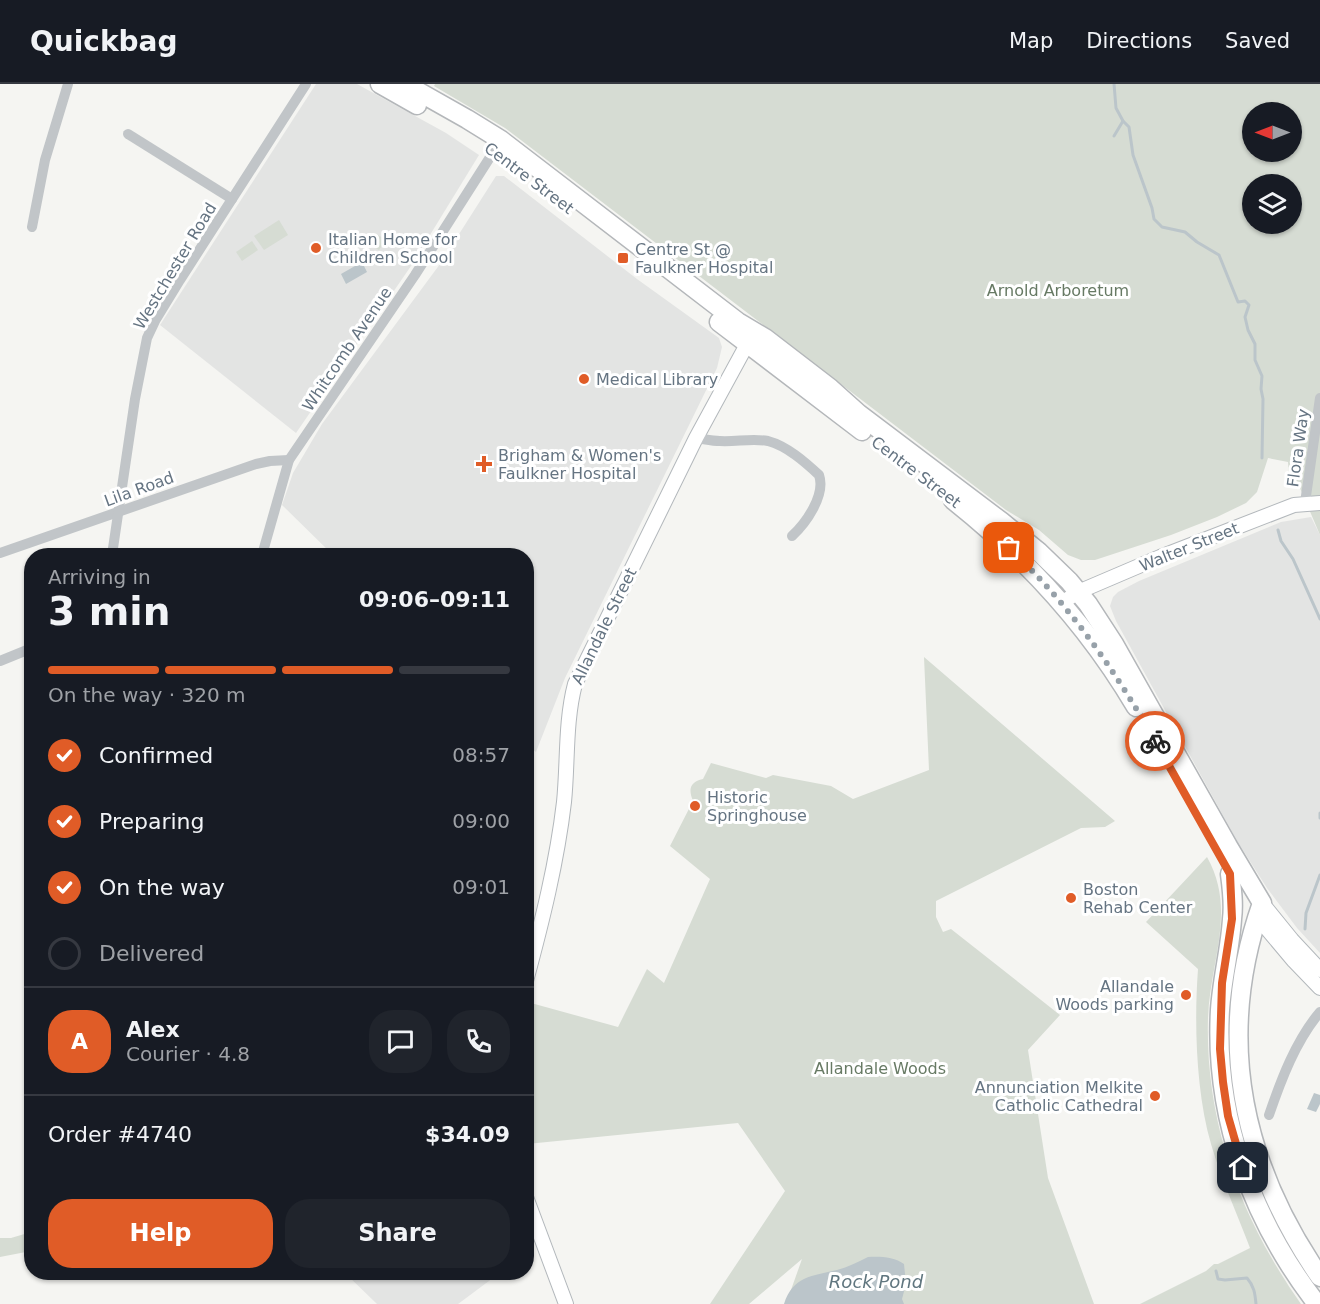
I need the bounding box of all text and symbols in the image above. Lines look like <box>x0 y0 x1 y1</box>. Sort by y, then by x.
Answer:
text: Quickbag <box>30 25 178 58</box>
text: Map <box>1009 29 1053 53</box>
text: Directions <box>1086 29 1192 53</box>
text: Saved <box>1225 29 1290 53</box>
north arrow <box>1242 102 1302 162</box>
map controls <box>1242 102 1302 234</box>
street label: Centre Street <box>480 138 578 218</box>
button: layers <box>1242 174 1302 234</box>
street label: Westchester Road <box>130 199 220 333</box>
place label: Italian Home for Children School <box>328 230 457 267</box>
place label: Centre St @ Faulkner Hospital <box>635 240 773 277</box>
marker: Italian Home for Children School <box>309 241 323 255</box>
marker: Centre St @ Faulkner Hospital <box>616 251 630 265</box>
park label: Arnold Arboretum <box>987 281 1129 300</box>
street label: Whitcomb Avenue <box>298 283 396 415</box>
place label: Medical Library <box>596 370 718 389</box>
marker: Medical Library <box>577 372 591 386</box>
street label: Flora Way <box>1283 408 1313 488</box>
street label: Centre Street <box>867 432 965 512</box>
place label: Brigham & Women's Faulkner Hospital <box>498 446 661 483</box>
marker: Brigham & Women's Faulkner Hospital <box>475 455 493 473</box>
street label: Lila Road <box>102 468 176 510</box>
street label: Walter Street <box>1137 518 1241 576</box>
pin <box>983 522 1034 573</box>
icon: bag <box>992 531 1025 564</box>
street label: Allandale Street <box>567 564 641 688</box>
text: Arriving in <box>48 565 151 589</box>
text: 09:06–09:11 <box>359 587 510 612</box>
text: 3 min <box>48 589 170 634</box>
text: On the way · 320 m <box>48 683 246 707</box>
courier <box>1125 711 1185 771</box>
icon: bike <box>1139 725 1172 758</box>
icon: check <box>48 739 81 772</box>
text: Confirmed <box>99 743 213 768</box>
text: 08:57 <box>452 743 510 767</box>
place label: Historic Springhouse <box>707 788 807 825</box>
marker: Historic Springhouse <box>688 799 702 813</box>
icon: check <box>48 805 81 838</box>
text: Preparing <box>99 809 205 834</box>
text: 09:00 <box>452 809 510 833</box>
icon: check <box>48 871 81 904</box>
text: On the way <box>99 875 225 900</box>
text: 09:01 <box>452 875 510 899</box>
place label: Boston Rehab Center <box>1083 880 1193 917</box>
marker: Boston Rehab Center <box>1064 891 1078 905</box>
text: Delivered <box>99 941 204 966</box>
place label: Allandale Woods parking <box>1055 977 1174 1014</box>
marker: Allandale Woods parking <box>1179 988 1193 1002</box>
button: chat <box>369 1010 432 1073</box>
button: phone <box>447 1010 510 1073</box>
text: Alex <box>126 1017 180 1042</box>
text: A <box>71 1029 88 1054</box>
text: Courier · 4.8 <box>126 1042 250 1066</box>
park label: Allandale Woods <box>814 1059 946 1078</box>
place label: Annunciation Melkite Catholic Cathedral <box>975 1078 1143 1115</box>
marker: Annunciation Melkite Catholic Cathedral <box>1148 1089 1162 1103</box>
text: Order #4740 <box>48 1122 192 1147</box>
text: $34.09 <box>425 1122 510 1147</box>
pin <box>1217 1142 1268 1193</box>
icon: home <box>1226 1151 1259 1184</box>
button: Help <box>48 1199 273 1268</box>
button: Share <box>285 1199 510 1268</box>
water label: Rock Pond <box>829 1271 924 1292</box>

